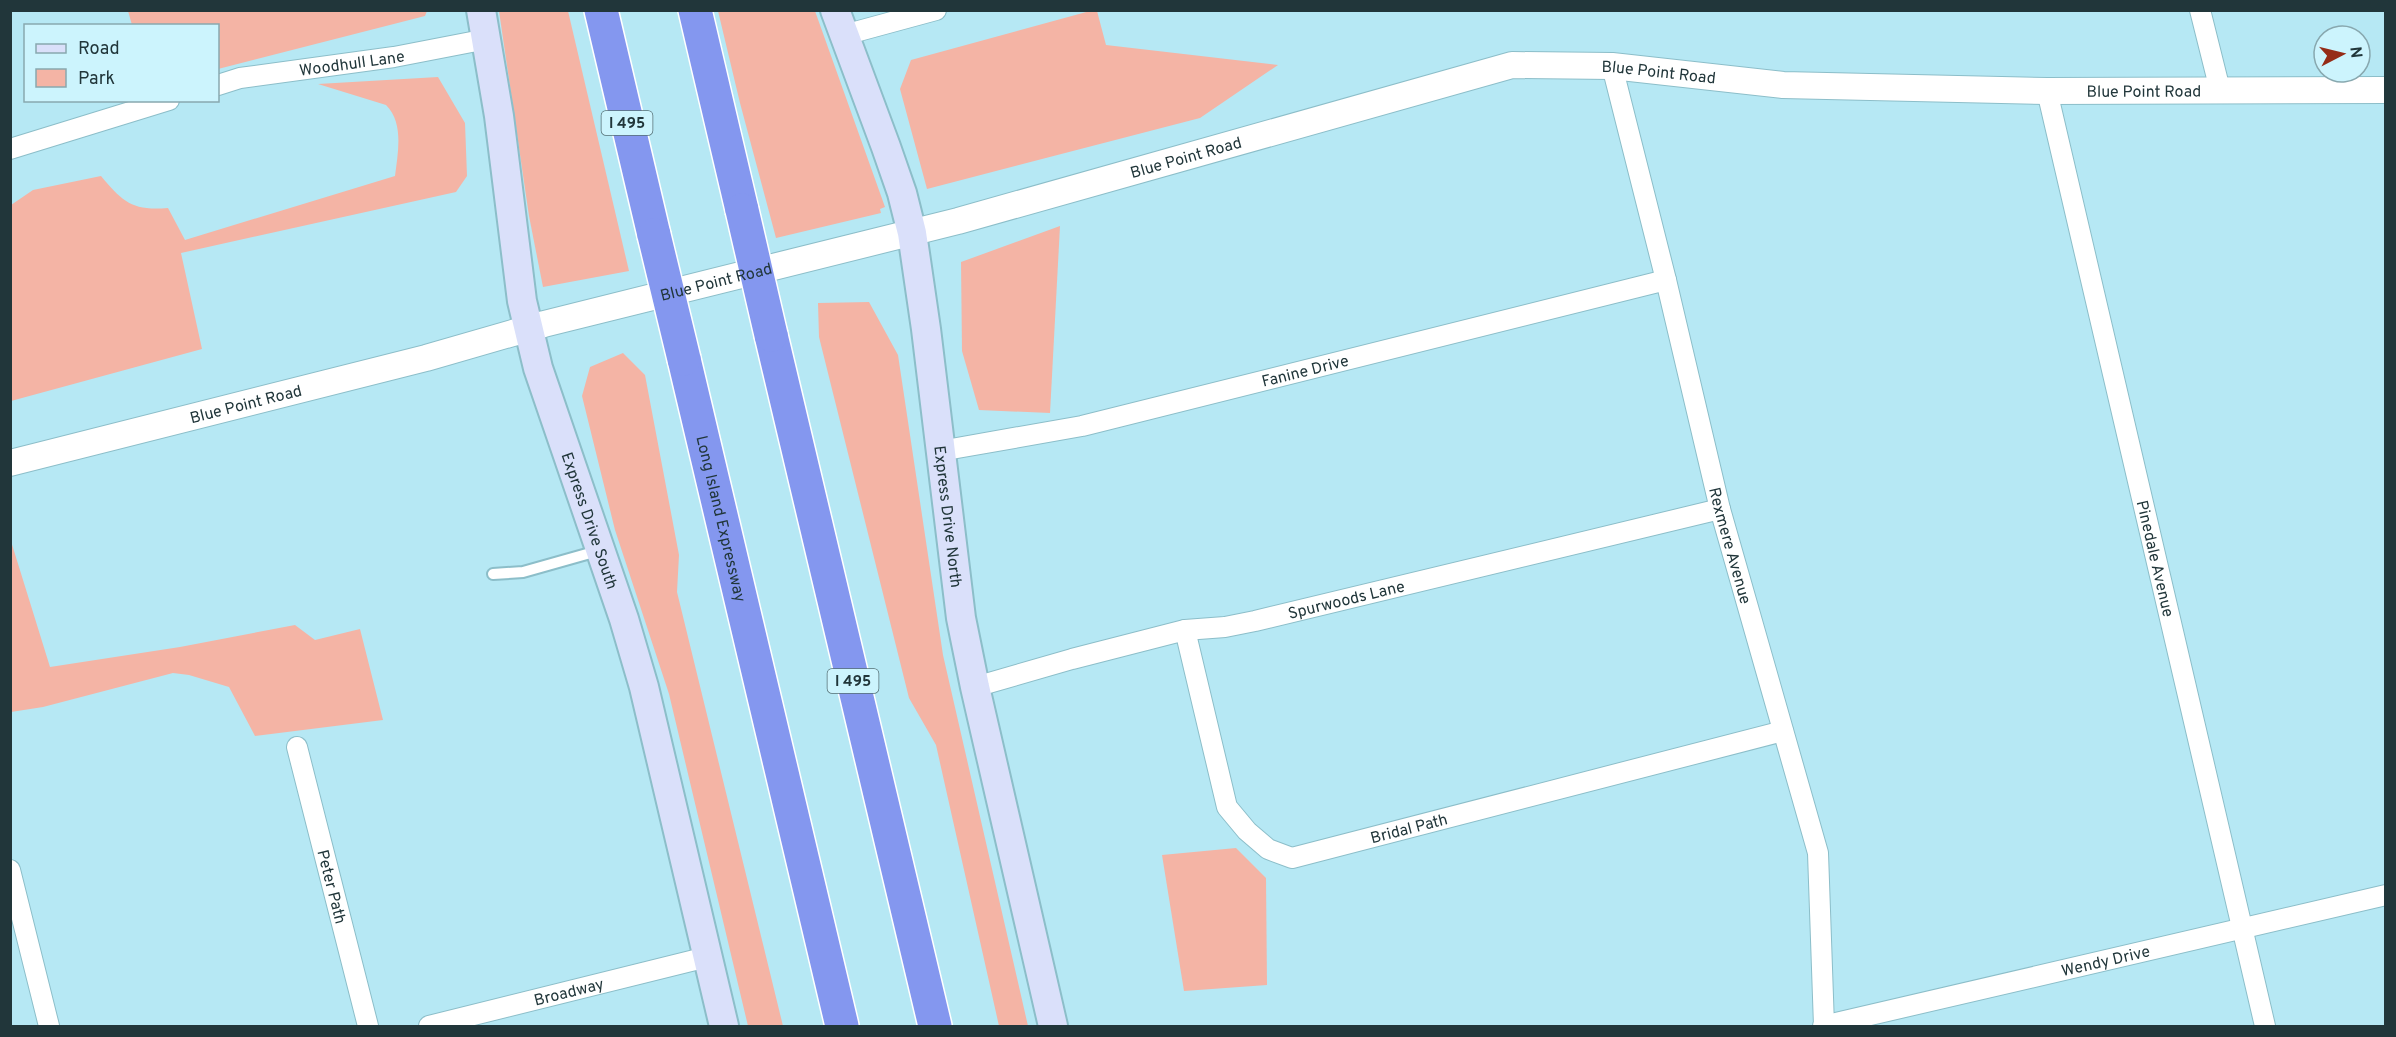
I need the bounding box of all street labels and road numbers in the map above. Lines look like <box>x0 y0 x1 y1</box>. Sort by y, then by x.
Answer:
street label: Woodhull Lane <box>298 47 407 82</box>
street label: Blue Point Road <box>1601 58 1717 89</box>
street label: Blue Point Road <box>2086 83 2201 103</box>
road number: I 495 <box>602 111 652 135</box>
street label: Blue Point Road <box>1128 134 1244 184</box>
street label: Blue Point Road <box>658 260 775 307</box>
street label: Fanine Drive <box>1260 352 1351 393</box>
street label: Blue Point Road <box>188 382 304 429</box>
street label: Long Island Expressway <box>690 434 749 604</box>
street label: Express Drive North <box>928 444 965 589</box>
street label: Express Drive South <box>556 450 621 592</box>
street label: Rexmere Avenue <box>1703 486 1755 607</box>
street label: Pinedale Avenue <box>2131 499 2177 619</box>
street label: Spurwoods Lane <box>1286 577 1407 625</box>
road number: I 495 <box>828 669 878 693</box>
street label: Bridal Path <box>1369 810 1450 849</box>
street label: Peter Path <box>312 848 350 926</box>
street label: Wendy Drive <box>2060 942 2152 982</box>
street label: Broadway <box>532 975 606 1012</box>

